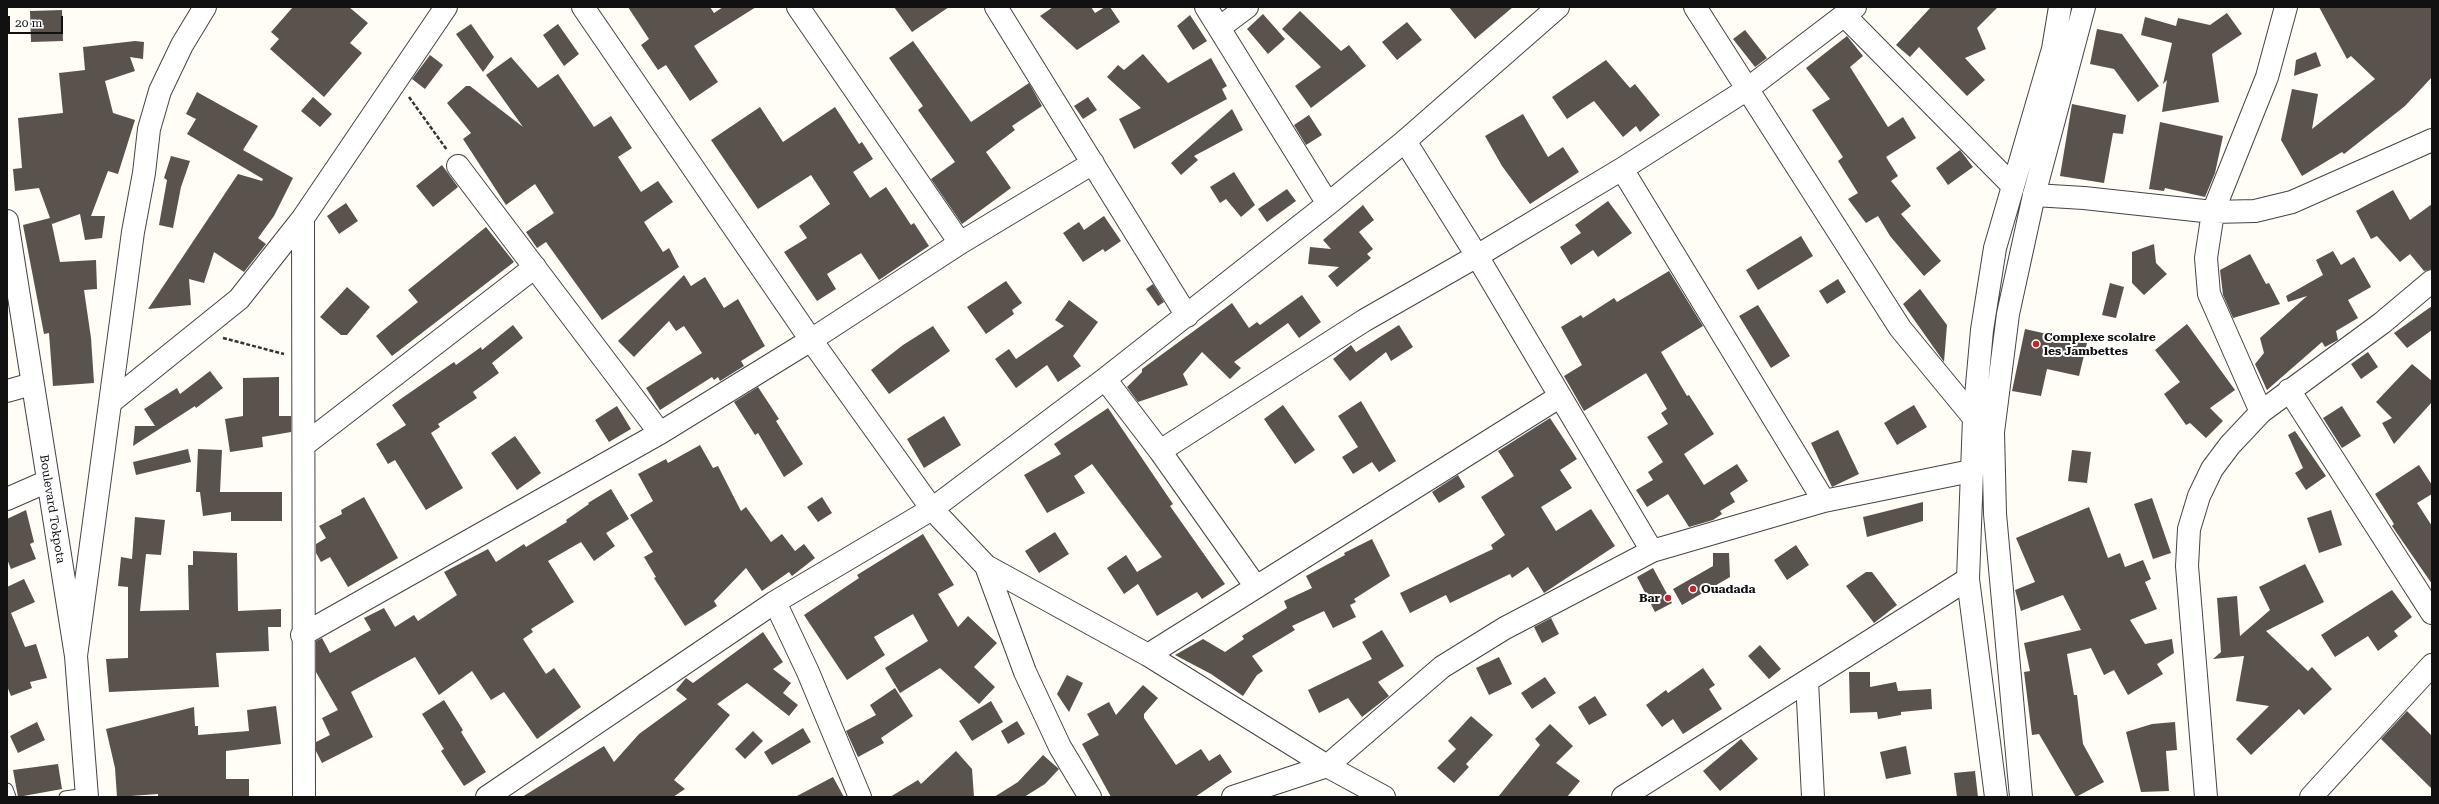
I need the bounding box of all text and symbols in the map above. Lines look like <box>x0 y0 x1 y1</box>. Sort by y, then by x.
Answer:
scale bar <box>10 8 65 34</box>
text: 20 m <box>15 16 42 30</box>
place label: Complexe scolaire les Jambettes <box>2044 330 2156 358</box>
marker: Complexe scolaire les Jambettes <box>2031 339 2041 349</box>
street label: Boulevard Tokpota <box>36 454 68 564</box>
place label: Ouadada <box>1701 582 1756 596</box>
marker: Ouadada <box>1688 584 1698 594</box>
place label: Bar <box>1639 591 1660 605</box>
marker: Bar <box>1663 593 1673 603</box>

